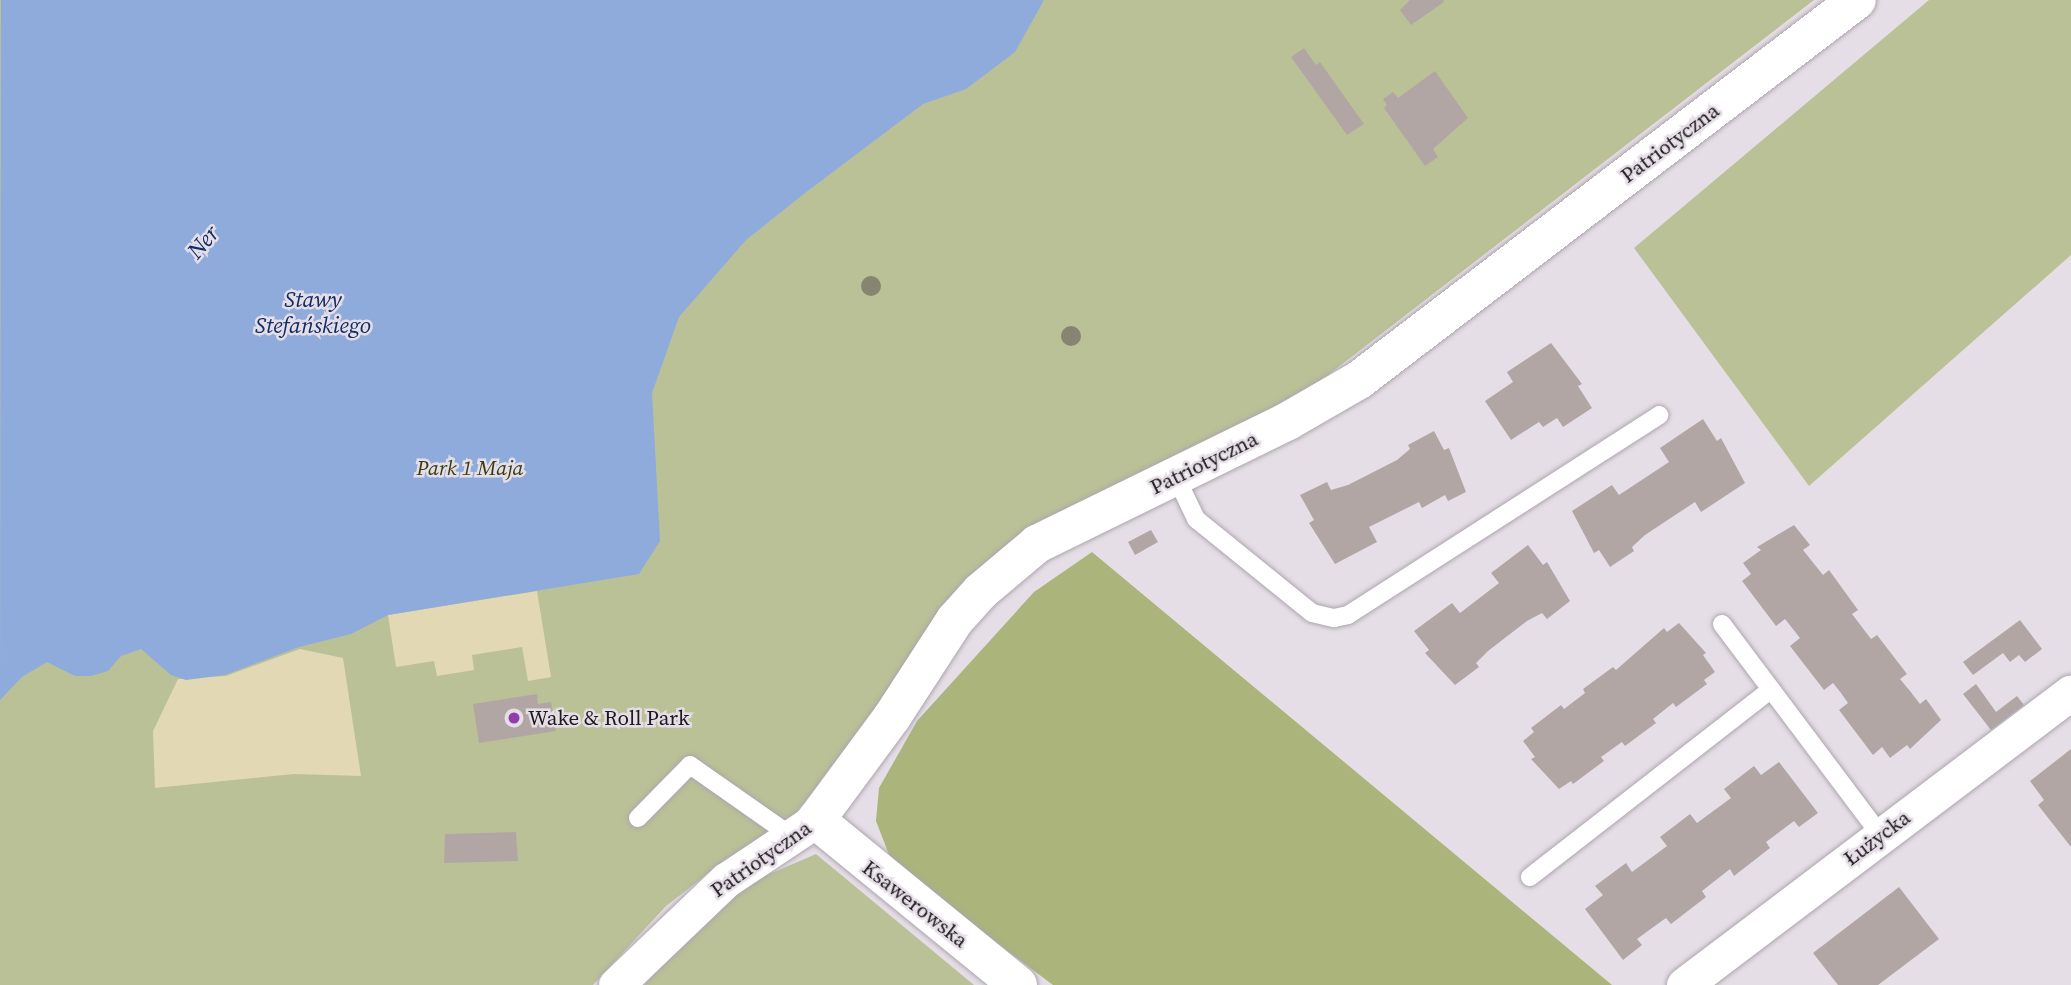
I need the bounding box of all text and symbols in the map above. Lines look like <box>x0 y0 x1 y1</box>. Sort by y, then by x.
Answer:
street label: Patriotyczna <box>1616 98 1724 188</box>
water label: Ner <box>181 220 225 264</box>
water label: Stawy Stefańskiego <box>255 285 371 339</box>
street label: Patriotyczna <box>1146 426 1262 500</box>
park label: Park 1 Maja <box>416 455 524 481</box>
place label: Wake & Roll Park <box>528 705 689 731</box>
marker: Wake & Roll Park <box>506 710 522 726</box>
street label: Łużycka <box>1839 805 1915 871</box>
street label: Patriotyczna <box>706 815 816 903</box>
street label: Ksawerowska <box>857 855 973 953</box>

